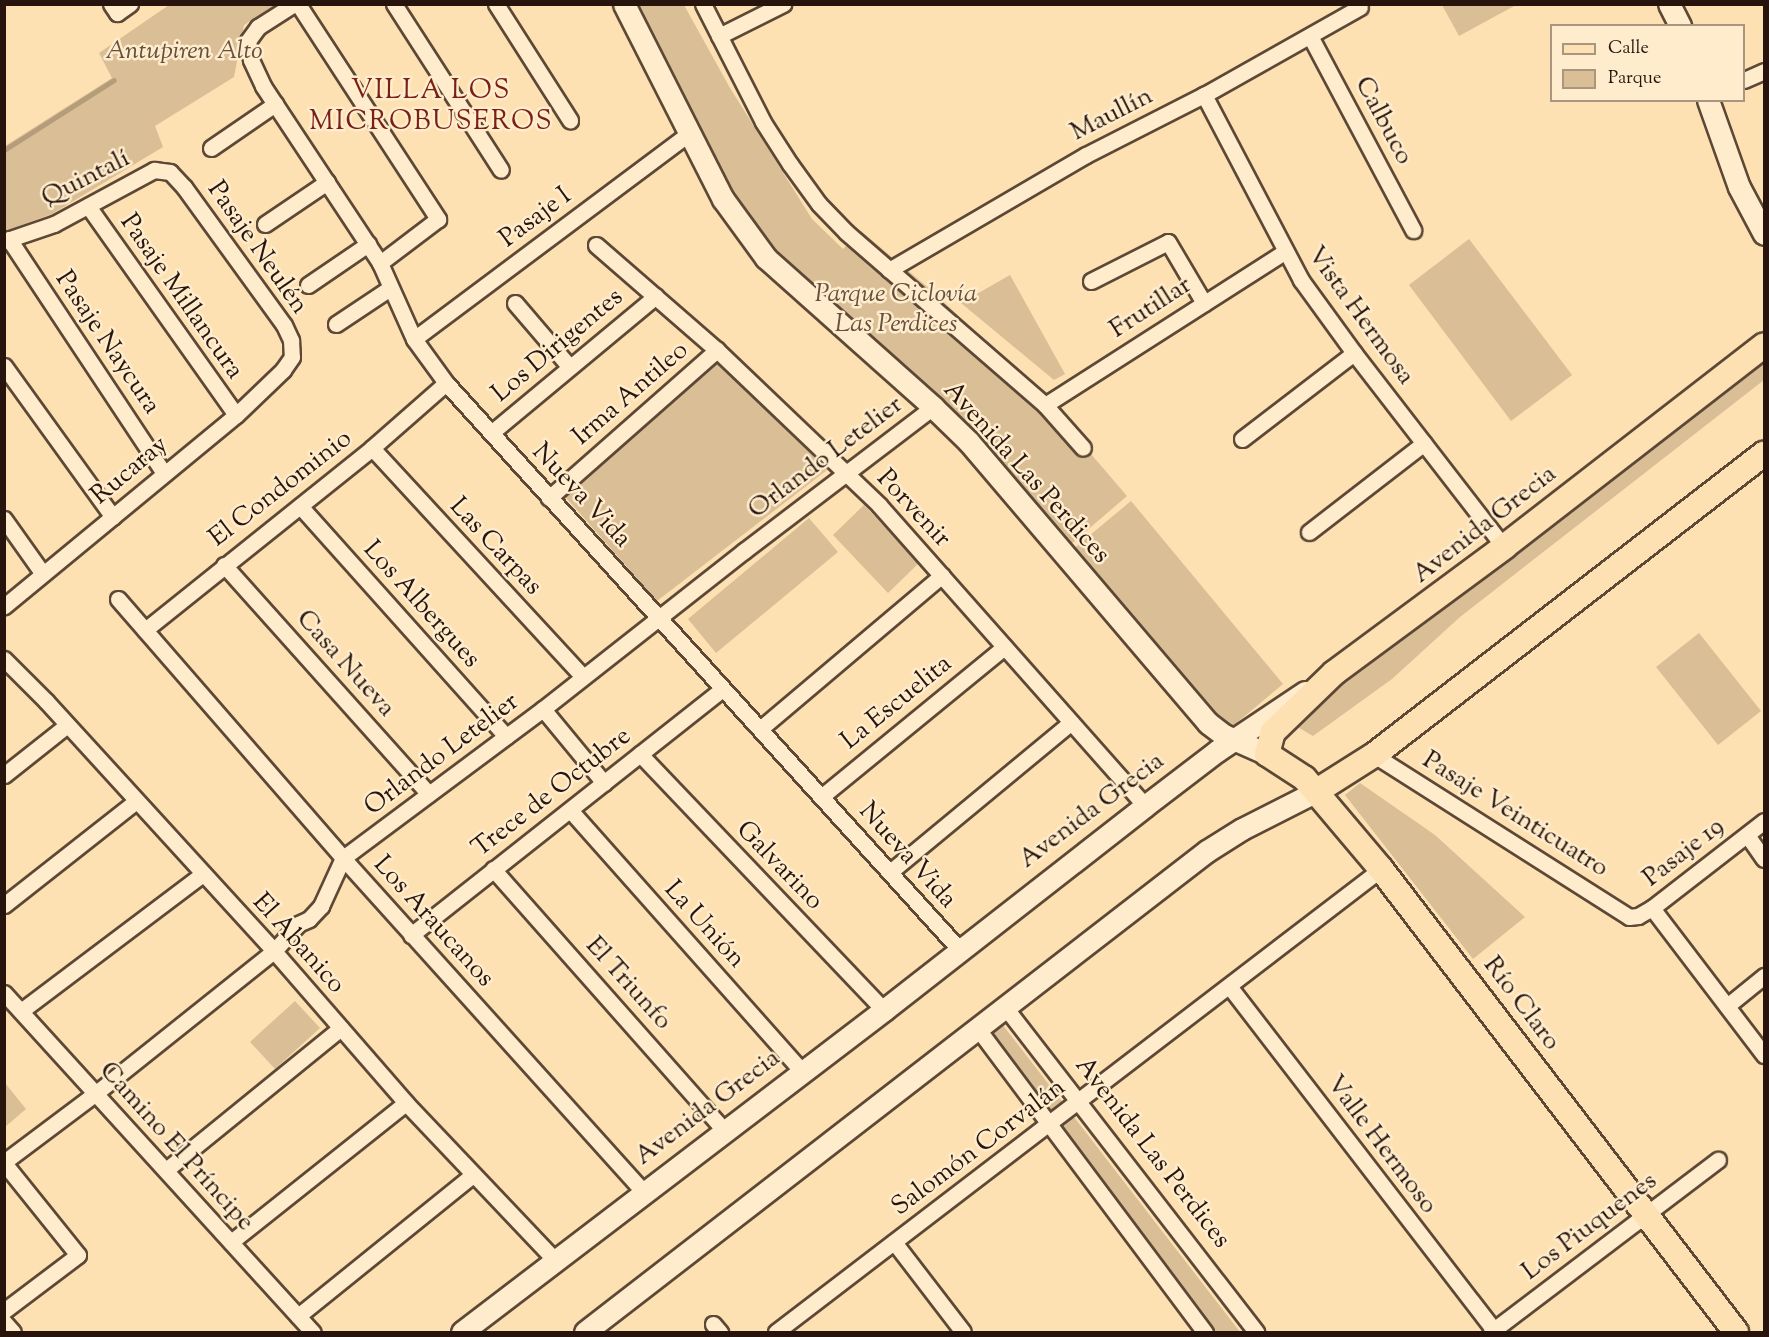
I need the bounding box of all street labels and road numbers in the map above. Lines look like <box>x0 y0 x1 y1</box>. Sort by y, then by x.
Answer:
street label: Calbuco <box>1347 72 1419 170</box>
street label: Maullín <box>1066 81 1158 149</box>
street label: Quintalí <box>37 144 135 214</box>
street label: Pasaje Neulén <box>200 176 314 320</box>
street label: Pasaje I <box>494 181 578 255</box>
street label: Pasaje Millancura <box>112 208 250 386</box>
street label: Vista Hermosa <box>1299 241 1421 391</box>
street label: Pasaje Naycura <box>48 265 166 421</box>
street label: Frutillar <box>1104 270 1198 346</box>
street label: Los Dirigentes <box>486 282 630 410</box>
street label: Irma Antileo <box>567 335 695 453</box>
street label: Avenida Las Perdices <box>936 375 1116 571</box>
street label: Orlando Letelier <box>743 390 909 526</box>
street label: El Condominio <box>203 424 359 554</box>
street label: Rucaray <box>85 430 175 512</box>
street label: Nueva Vida <box>525 437 637 555</box>
street label: Avenida Grecia <box>1407 459 1563 591</box>
street label: Porvenir <box>869 464 957 554</box>
street label: Las Carpas <box>442 492 548 602</box>
street label: Los Albergues <box>356 535 486 675</box>
street label: Casa Nueva <box>289 604 401 724</box>
street label: La Escuelita <box>835 649 959 757</box>
street label: Orlando Letelier <box>359 687 525 823</box>
street label: Trece de Octubre <box>466 721 638 865</box>
street label: Pasaje Veinticuatro <box>1416 745 1614 885</box>
street label: Avenida Grecia <box>1013 746 1171 876</box>
street label: Nueva Vida <box>851 797 963 915</box>
street label: Pasaje 19 <box>1637 812 1731 894</box>
street label: Galvarino <box>729 815 829 917</box>
street label: Los Araucanos <box>366 850 500 994</box>
street label: La Unión <box>657 875 751 975</box>
street label: El Abanico <box>245 887 351 1001</box>
street label: El Triunfo <box>578 931 678 1037</box>
street label: Río Claro <box>1476 951 1566 1057</box>
street label: Avenida Grecia <box>629 1043 787 1173</box>
street label: Avenida Las Perdices <box>1068 1051 1236 1255</box>
street label: Camino El Príncipe <box>92 1056 260 1238</box>
street label: Valle Hermoso <box>1319 1069 1443 1221</box>
street label: Salomón Corvalán <box>886 1073 1072 1223</box>
street label: Los Piuquenes <box>1516 1166 1664 1288</box>

